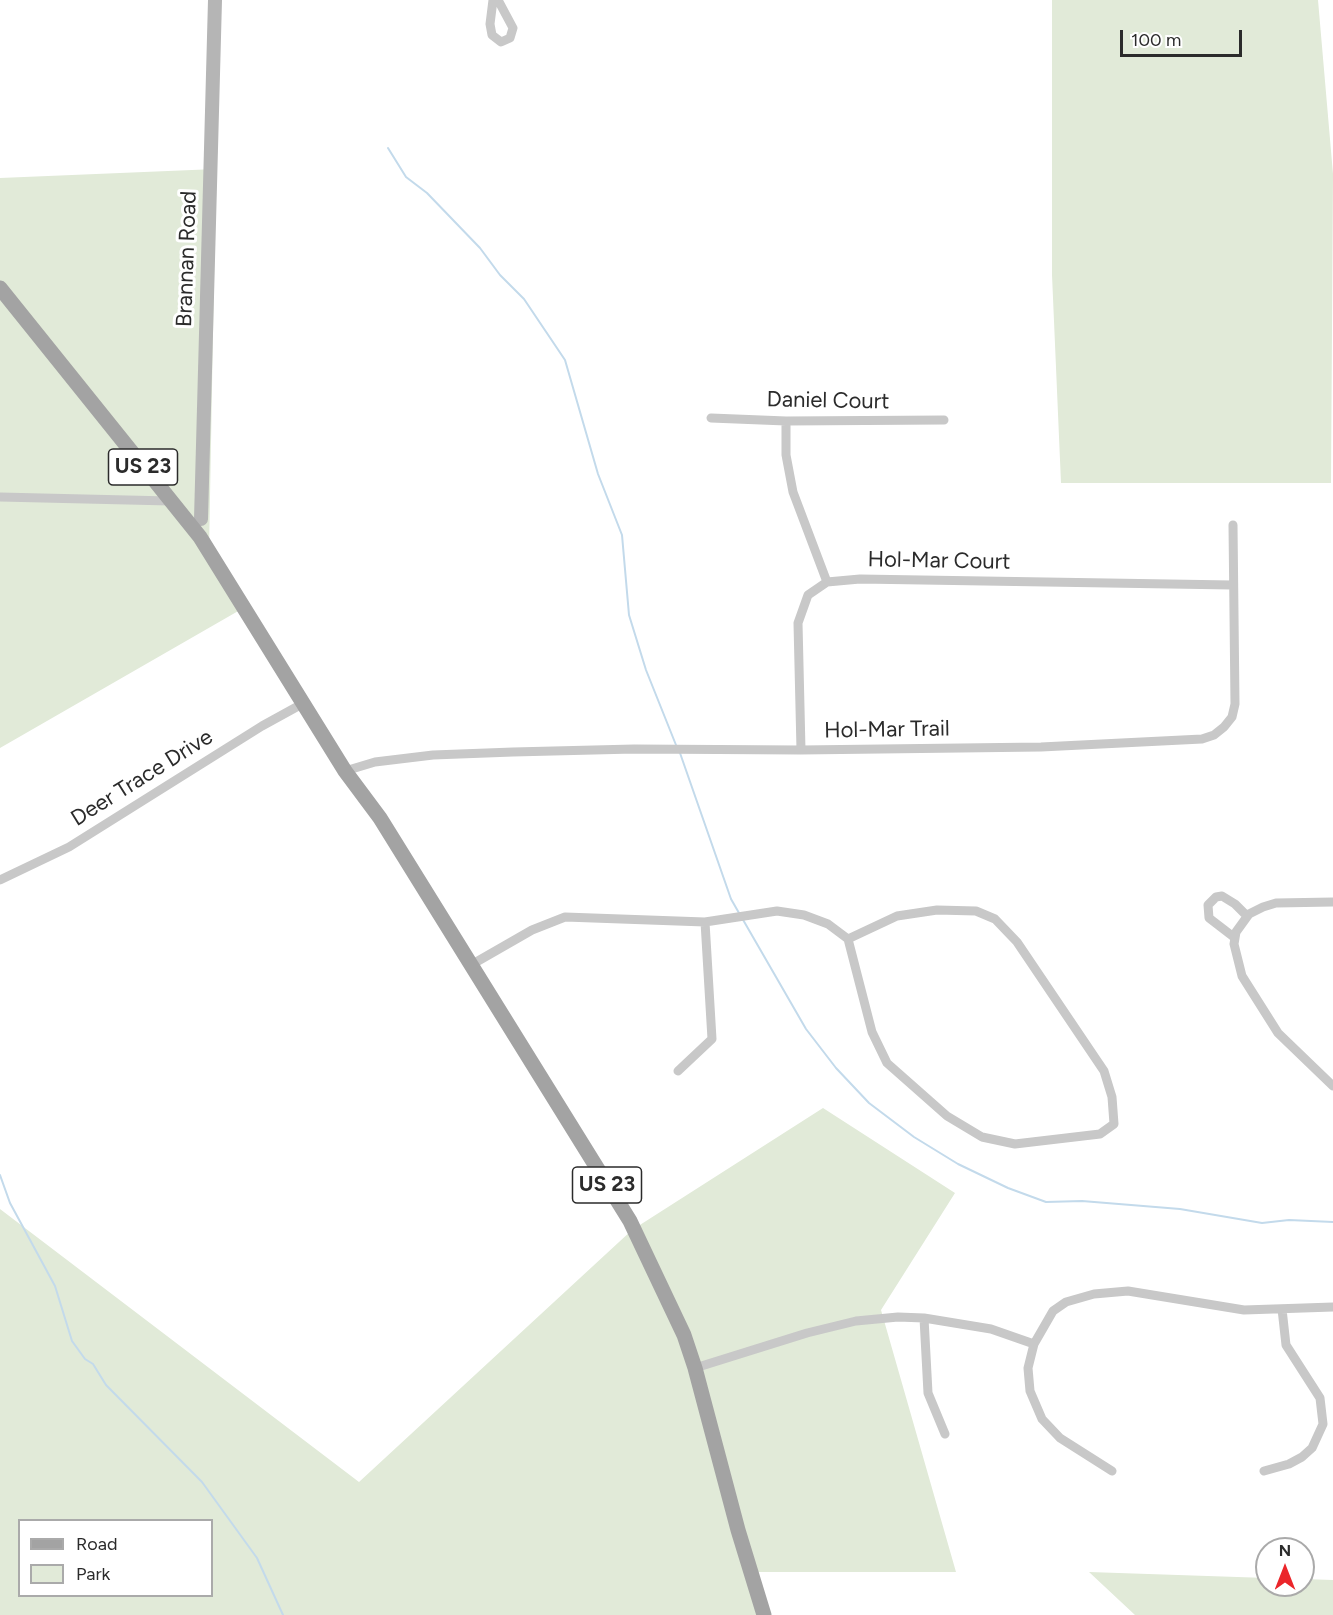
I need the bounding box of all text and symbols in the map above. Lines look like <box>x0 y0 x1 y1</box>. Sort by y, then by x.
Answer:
scale bar <box>1123 18 1244 56</box>
text: 100 m <box>1131 29 1181 51</box>
street label: Brannan Road <box>171 190 203 328</box>
street label: Daniel Court <box>766 387 890 415</box>
road number: US 23 <box>108 449 178 485</box>
street label: Hol-Mar Court <box>867 547 1011 575</box>
street label: Hol-Mar Trail <box>824 716 950 744</box>
street label: Deer Trace Drive <box>66 724 218 832</box>
road number: US 23 <box>572 1167 642 1203</box>
legend <box>18 1519 213 1597</box>
text: Road <box>76 1533 117 1555</box>
north arrow <box>1255 1537 1315 1597</box>
text: N <box>1279 1541 1291 1560</box>
text: Park <box>76 1563 110 1585</box>

